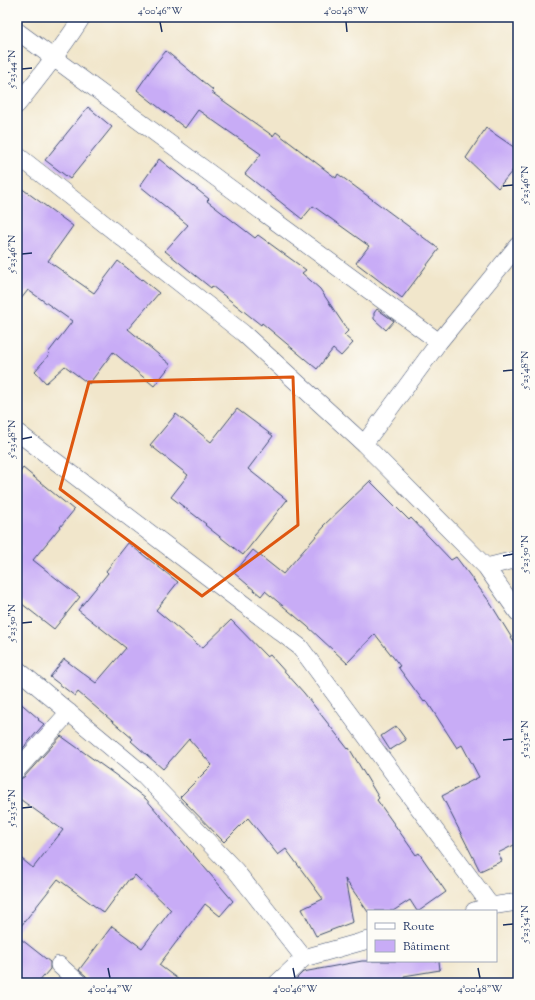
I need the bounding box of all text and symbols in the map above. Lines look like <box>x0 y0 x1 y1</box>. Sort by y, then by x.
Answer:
text: 4°00'46"W <box>138 4 182 19</box>
text: 4°00'48"W <box>324 4 368 19</box>
text: 5°23'44"N <box>5 50 20 89</box>
text: 5°23'46"N <box>518 166 533 205</box>
text: 5°23'46"N <box>5 235 20 274</box>
text: 5°23'48"N <box>518 351 533 390</box>
text: 5°23'48"N <box>5 420 20 459</box>
text: 5°23'50"N <box>518 535 533 574</box>
text: 5°23'50"N <box>5 604 20 643</box>
text: 5°23'52"N <box>518 720 533 759</box>
text: 5°23'52"N <box>5 789 20 828</box>
text: 5°23'54"N <box>518 905 533 944</box>
legend <box>367 910 497 962</box>
text: Route <box>403 918 435 936</box>
text: Bâtiment <box>403 938 450 956</box>
text: 4°00'44"W <box>88 982 132 997</box>
text: 4°00'46"W <box>273 982 317 997</box>
text: 4°00'48"W <box>458 982 502 997</box>

